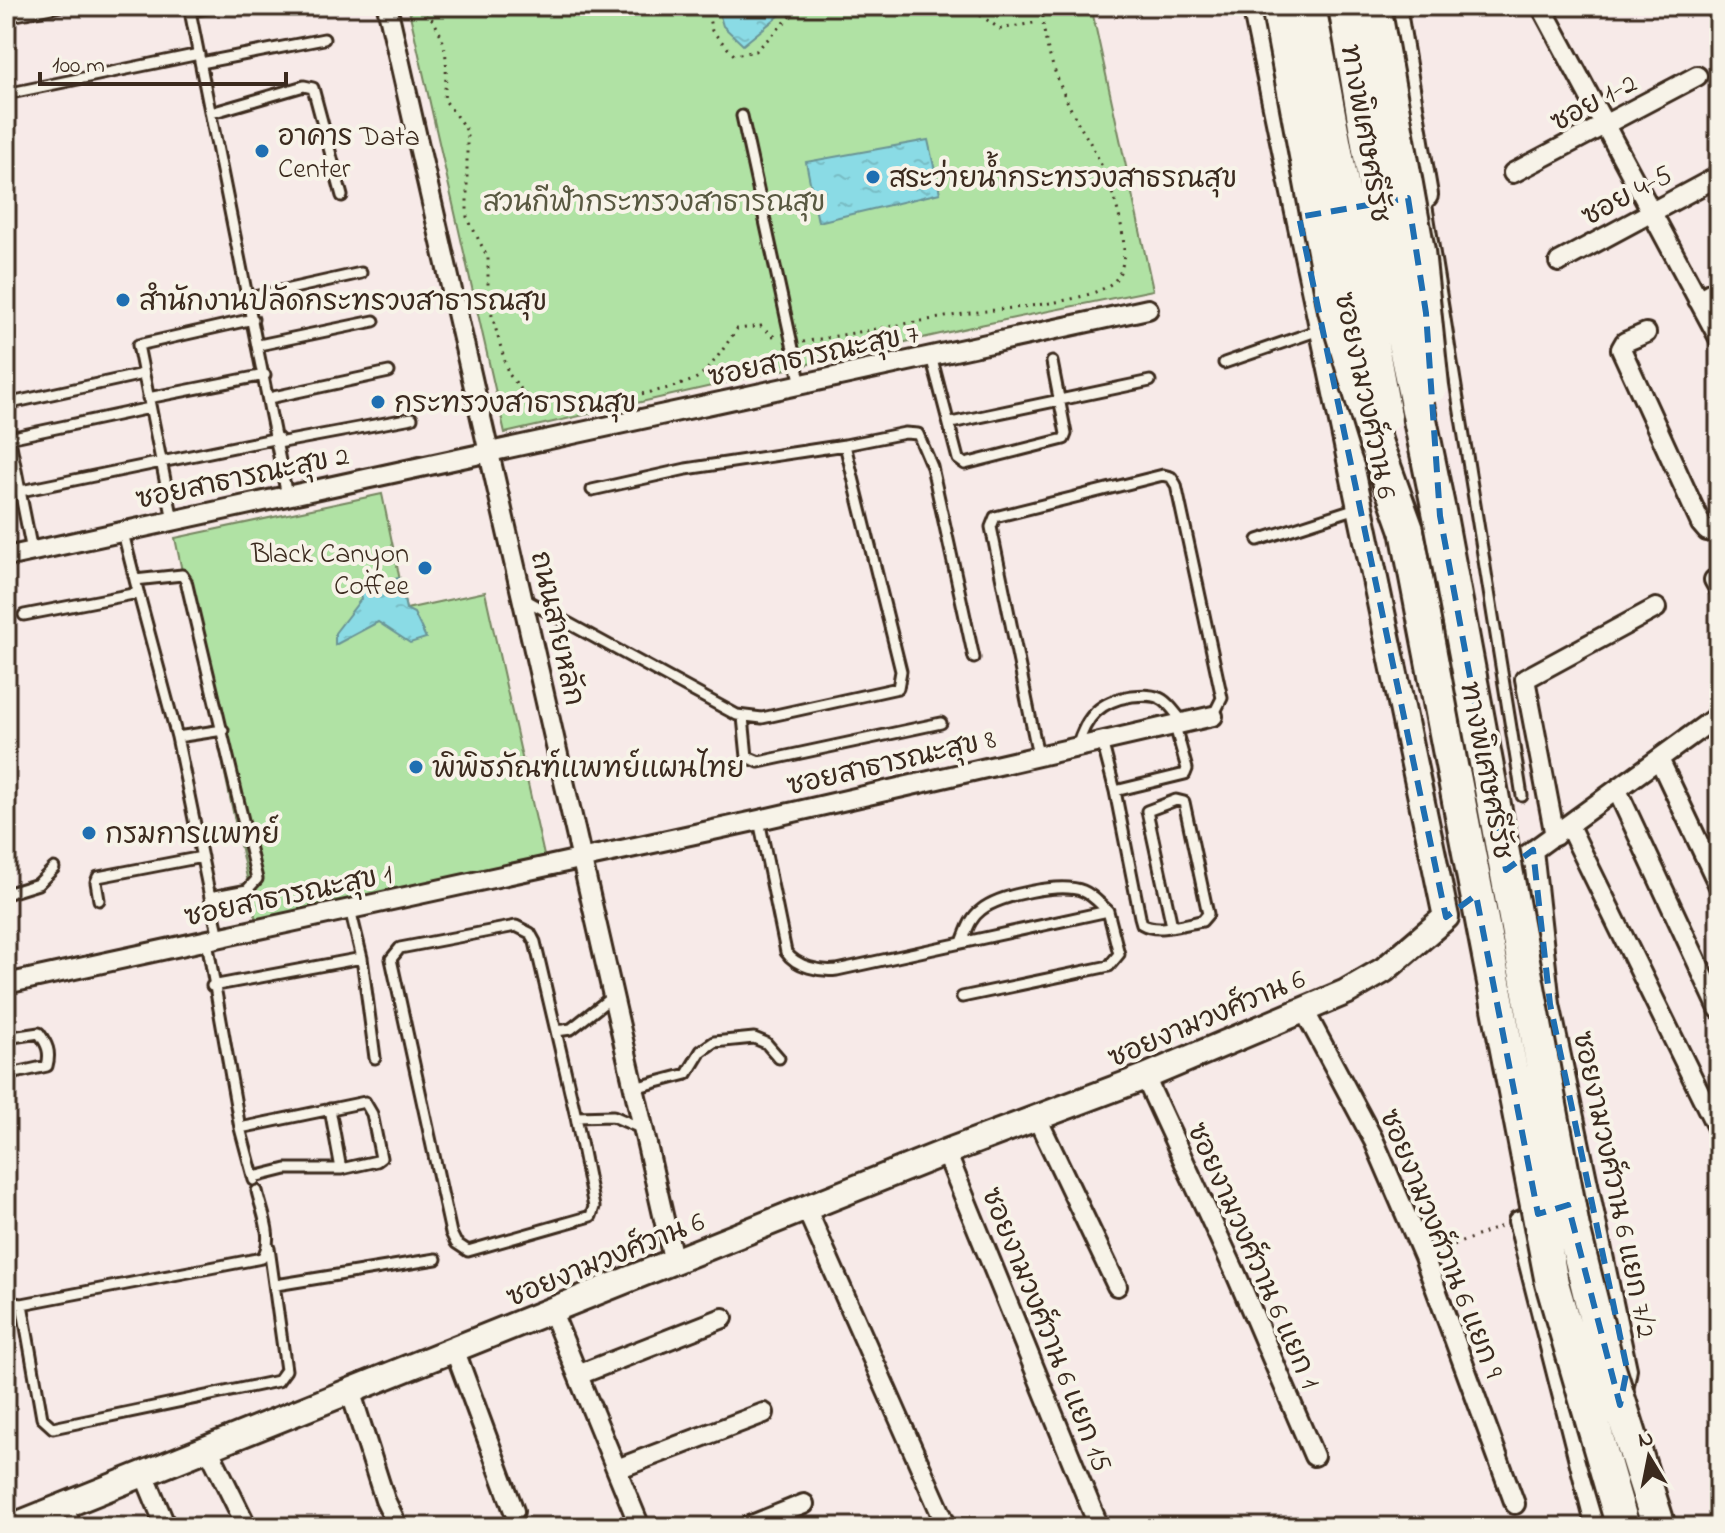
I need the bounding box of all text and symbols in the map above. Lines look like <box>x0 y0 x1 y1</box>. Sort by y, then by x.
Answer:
scale bar <box>40 36 286 86</box>
street label: ทางพิเศษศรีรัช <box>1328 41 1399 226</box>
text: 100 m <box>52 49 105 84</box>
street label: ซอย 1-2 <box>1544 64 1645 144</box>
place label: อาคาร Data Center <box>278 118 420 191</box>
marker: อาคาร Data Center <box>253 142 271 160</box>
place label: สระว่ายน้ำกระทรวงสาธรณสุข <box>889 151 1237 201</box>
street label: ซอย 4-5 <box>1575 156 1680 238</box>
marker: สระว่ายน้ำกระทรวงสาธรณสุข <box>864 168 882 186</box>
park label: สวนกีฬากระทรวงสาธารณสุข <box>483 184 825 225</box>
place label: สำนักงานปลัดกระทรวงสาธารณสุข <box>139 282 547 324</box>
street label: ซอยงามวงศ์วาน 6 <box>1322 288 1407 503</box>
marker: สำนักงานปลัดกระทรวงสาธารณสุข <box>114 291 132 309</box>
street label: ซอยสาธารณะสุข 7 <box>705 315 923 400</box>
place label: กระทรวงสาธารณสุข <box>394 385 636 426</box>
marker: กระทรวงสาธารณสุข <box>369 393 387 411</box>
street label: ซอยสาธารณะสุข 2 <box>132 437 353 522</box>
place label: Black Canyon Coffee <box>250 535 409 608</box>
street label: ถนนสายหลัก <box>518 547 593 710</box>
marker: Black Canyon Coffee <box>416 559 434 577</box>
street label: ทางพิเศษศรีรัช <box>1447 678 1522 863</box>
street label: ซอยสาธารณะสุข 8 <box>783 720 1000 808</box>
place label: พิพิธภัณฑ์แพทย์แผนไทย <box>432 748 745 791</box>
marker: พิพิธภัณฑ์แพทย์แผนไทย <box>407 758 425 776</box>
place label: กรมการแพทย์ <box>105 814 280 857</box>
marker: กรมการแพทย์ <box>80 824 98 842</box>
street label: ซอยสาธารณะสุข 1 <box>181 855 397 939</box>
street label: ซอยงามวงศ์วาน 6 <box>1102 958 1312 1080</box>
street label: ซอยงามวงศ์วาน 6 แยก 7/2 <box>1560 1027 1667 1342</box>
street label: ซอยงามวงศ์วาน 6 แยก 9 <box>1367 1103 1515 1386</box>
street label: ซอยงามวงศ์วาน 6 แยก 1 <box>1175 1116 1331 1396</box>
street label: ซอยงามวงศ์วาน 6 แยก 15 <box>969 1181 1122 1479</box>
street label: ซอยงามวงศ์วาน 6 <box>500 1201 712 1320</box>
north arrow <box>1609 1417 1689 1497</box>
text: N <box>1636 1423 1656 1457</box>

